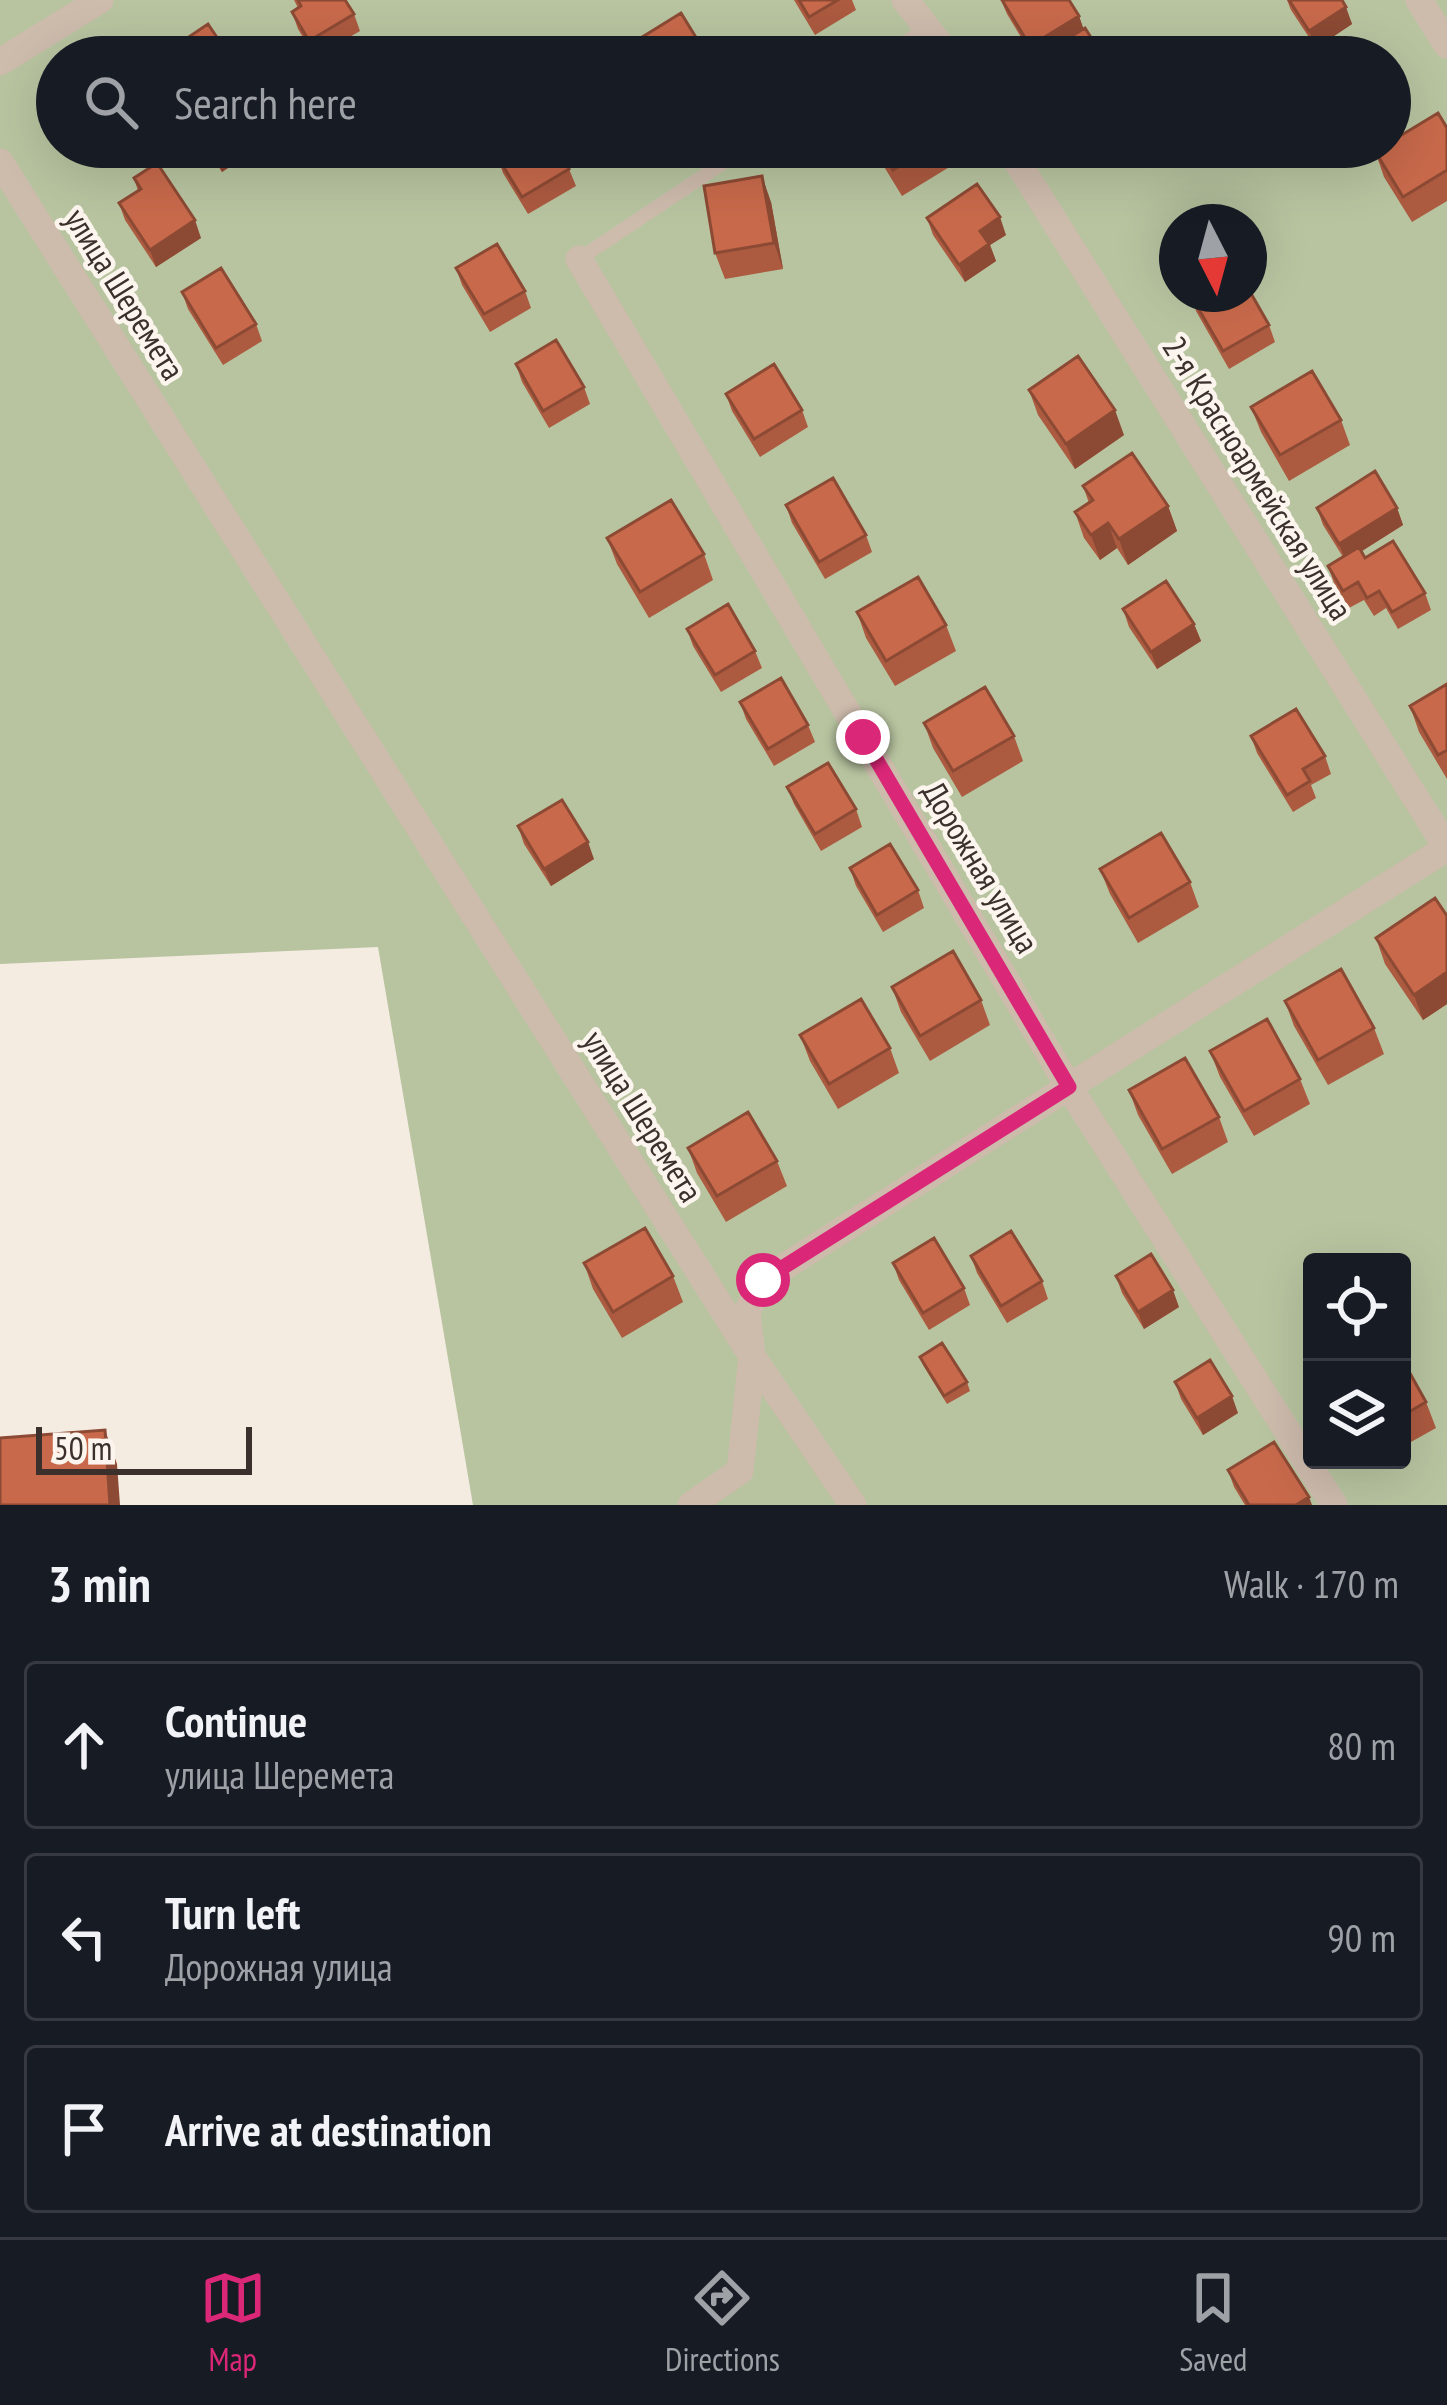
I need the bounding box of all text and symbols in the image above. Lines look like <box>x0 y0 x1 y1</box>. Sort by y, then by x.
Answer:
search box <box>36 36 1411 168</box>
icon: search <box>78 69 144 135</box>
text: Search here <box>174 73 357 131</box>
street label: улица Шеремета <box>56 200 195 387</box>
north arrow <box>1159 204 1267 312</box>
street label: 2-я Красноармейская улица <box>1154 328 1363 627</box>
route end <box>836 710 890 764</box>
street label: Дорожная улица <box>913 773 1049 960</box>
street label: улица Шеремета <box>574 1022 713 1209</box>
route start <box>736 1253 790 1307</box>
map controls <box>1303 1253 1411 1469</box>
button: locate <box>1303 1253 1411 1361</box>
button: layers <box>1303 1361 1411 1469</box>
scale bar <box>36 1421 252 1474</box>
text: 50 m <box>54 1426 112 1469</box>
text: 3 min <box>48 1550 151 1616</box>
text: Walk · 170 m <box>1224 1558 1399 1609</box>
text: Continue <box>165 1691 307 1749</box>
icon: ahead <box>51 1712 117 1778</box>
text: 80 m <box>1327 1720 1396 1771</box>
text: улица Шеремета <box>165 1749 394 1800</box>
text: Turn left <box>165 1883 300 1941</box>
icon: left <box>51 1904 117 1970</box>
text: 90 m <box>1327 1912 1396 1963</box>
text: Дорожная улица <box>165 1941 393 1992</box>
icon: arrive <box>51 2096 117 2162</box>
text: Arrive at destination <box>165 2100 492 2158</box>
tab: Map <box>200 2265 266 2380</box>
tab: Directions <box>665 2265 780 2380</box>
tab: Saved <box>1179 2265 1247 2380</box>

